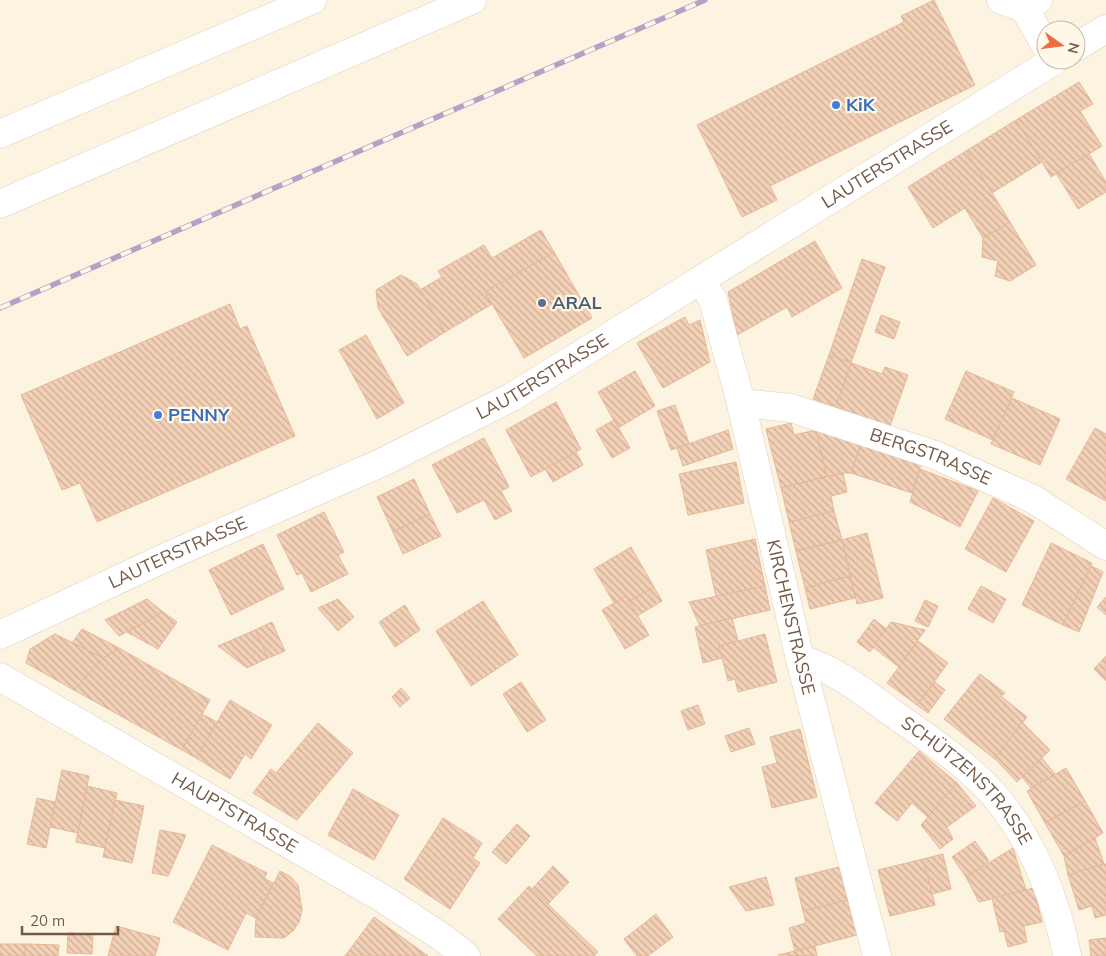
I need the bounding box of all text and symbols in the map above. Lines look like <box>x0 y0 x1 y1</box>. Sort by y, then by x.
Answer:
north arrow <box>1036 20 1086 70</box>
text: N <box>1064 41 1084 55</box>
place label: KiK <box>846 93 876 116</box>
marker: KiK <box>830 99 842 111</box>
street label: LAUTERSTRASSE <box>817 115 956 213</box>
place label: ARAL <box>552 291 601 314</box>
marker: ARAL <box>536 297 548 309</box>
street label: LAUTERSTRASSE <box>472 328 612 424</box>
place label: PENNY <box>168 403 230 426</box>
marker: PENNY <box>152 409 164 421</box>
street label: BERGSTRASSE <box>867 422 995 490</box>
street label: LAUTERSTRASSE <box>105 511 251 594</box>
street label: KIRCHENSTRASSE <box>762 537 821 697</box>
street label: SCHÜTZENSTRASSE <box>897 711 1038 849</box>
street label: HAUPTSTRASSE <box>168 767 302 858</box>
scale bar <box>22 904 119 936</box>
text: 20 m <box>30 911 65 930</box>

